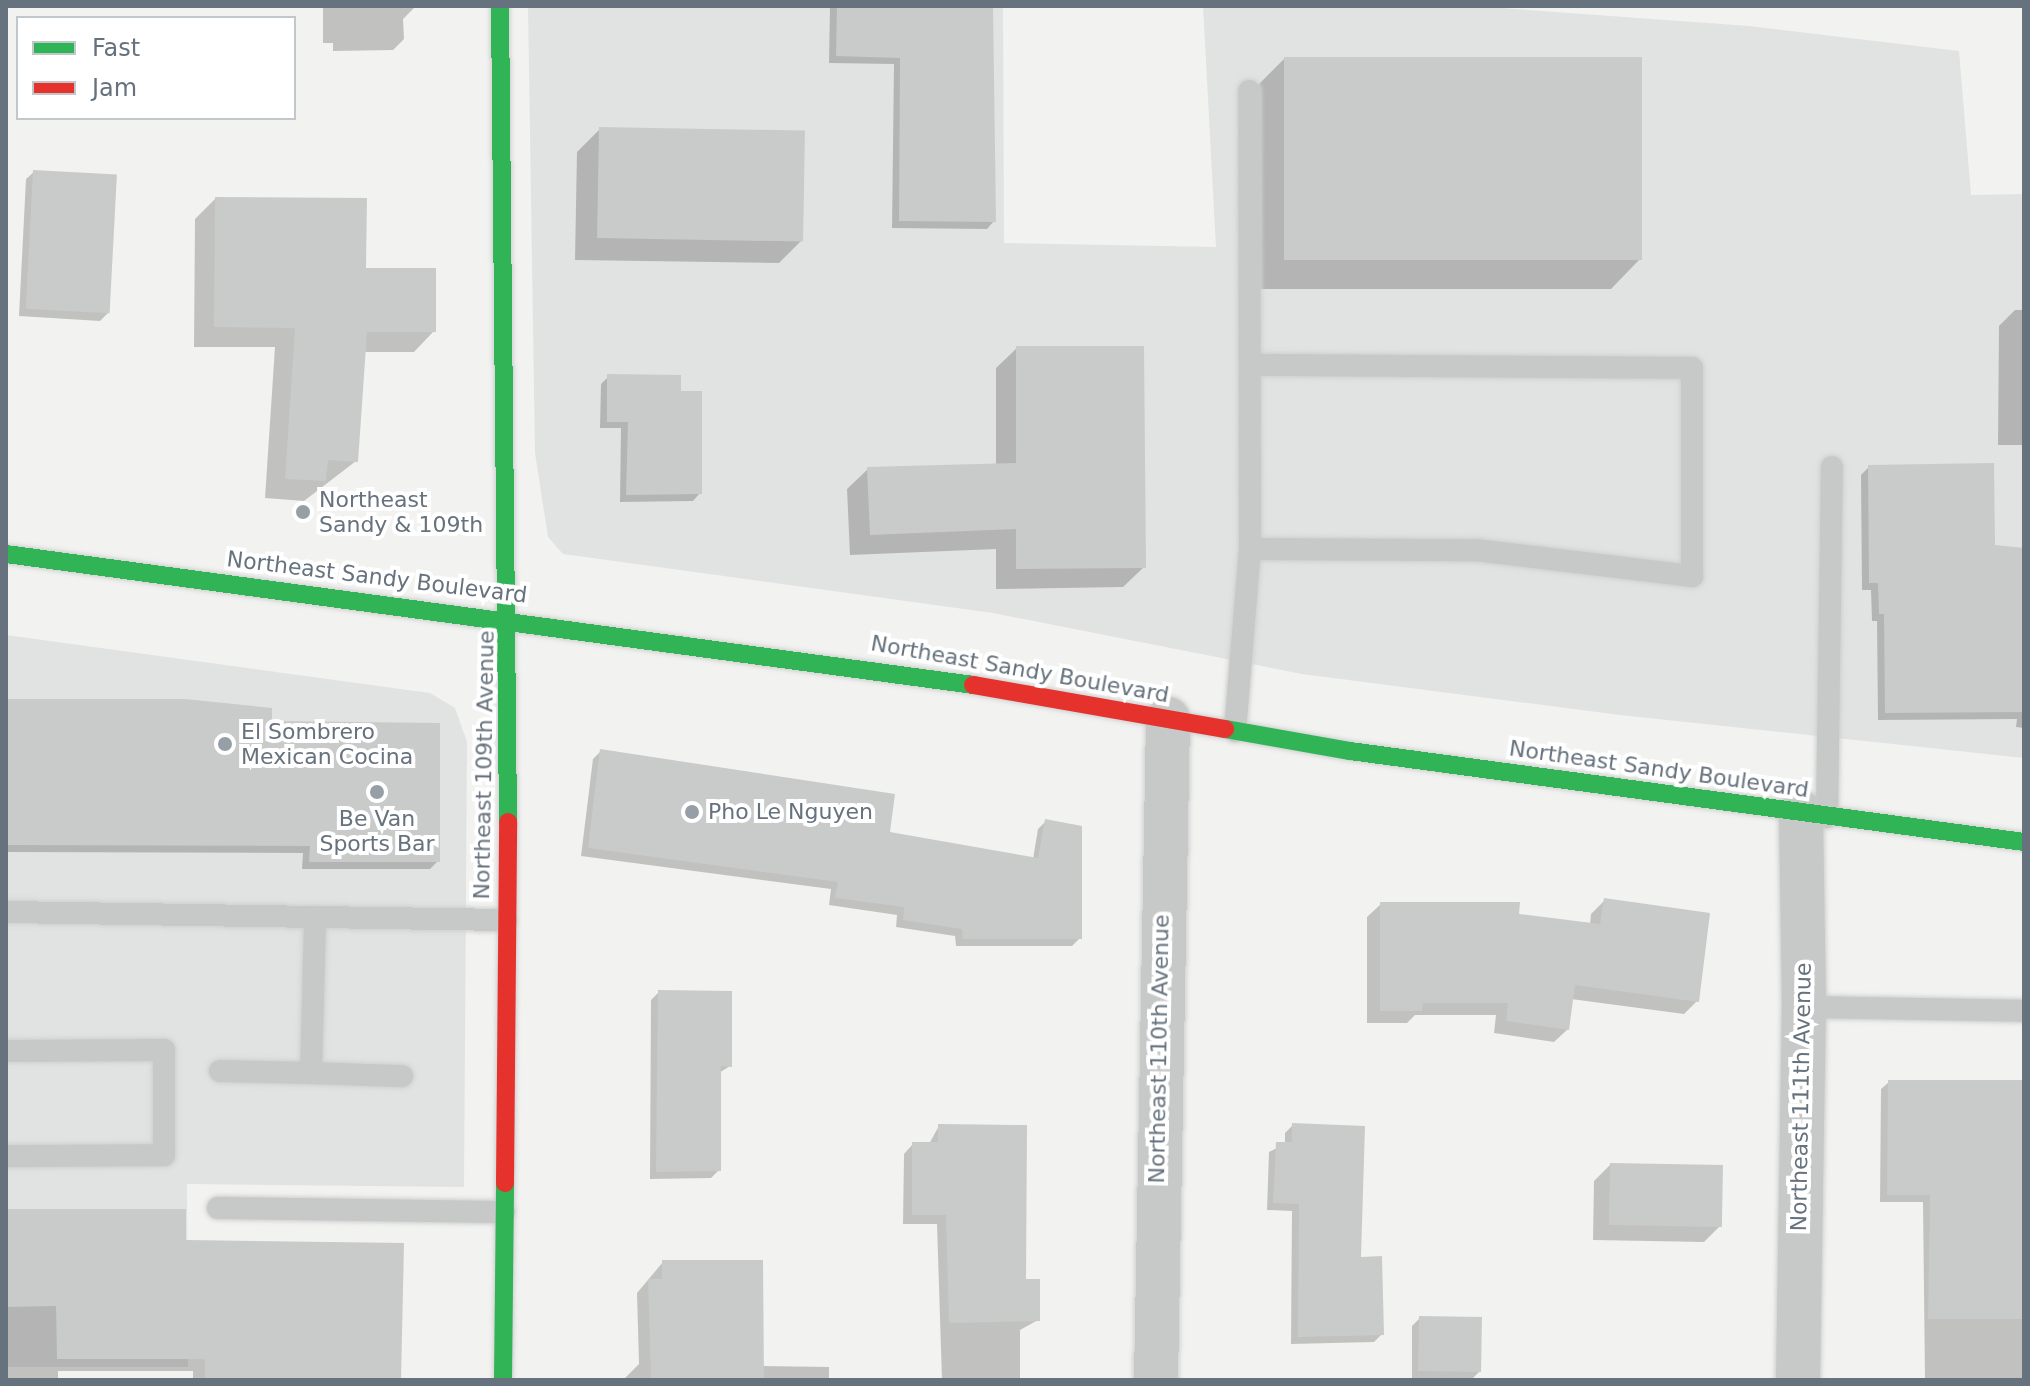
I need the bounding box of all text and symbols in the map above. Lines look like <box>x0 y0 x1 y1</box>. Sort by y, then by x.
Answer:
legend <box>16 16 296 120</box>
text: Fast <box>92 34 140 62</box>
text: Jam <box>92 74 137 102</box>
place label: Northeast Sandy & 109th <box>319 486 483 538</box>
marker: Northeast Sandy & 109th <box>294 503 312 521</box>
street label: Northeast Sandy Boulevard <box>225 545 529 609</box>
street label: Northeast 109th Avenue <box>468 630 500 900</box>
street label: Northeast Sandy Boulevard <box>869 630 1171 708</box>
place label: El Sombrero Mexican Cocina <box>241 718 413 770</box>
marker: El Sombrero Mexican Cocina <box>216 735 234 753</box>
street label: Northeast Sandy Boulevard <box>1508 735 1810 803</box>
marker: Be Van Sports Bar <box>368 783 386 801</box>
place label: Pho Le Nguyen <box>708 799 873 825</box>
marker: Pho Le Nguyen <box>683 803 701 821</box>
place label: Be Van Sports Bar <box>319 805 435 856</box>
street label: Northeast 110th Avenue <box>1143 914 1175 1184</box>
street label: Northeast 111th Avenue <box>1785 962 1817 1232</box>

